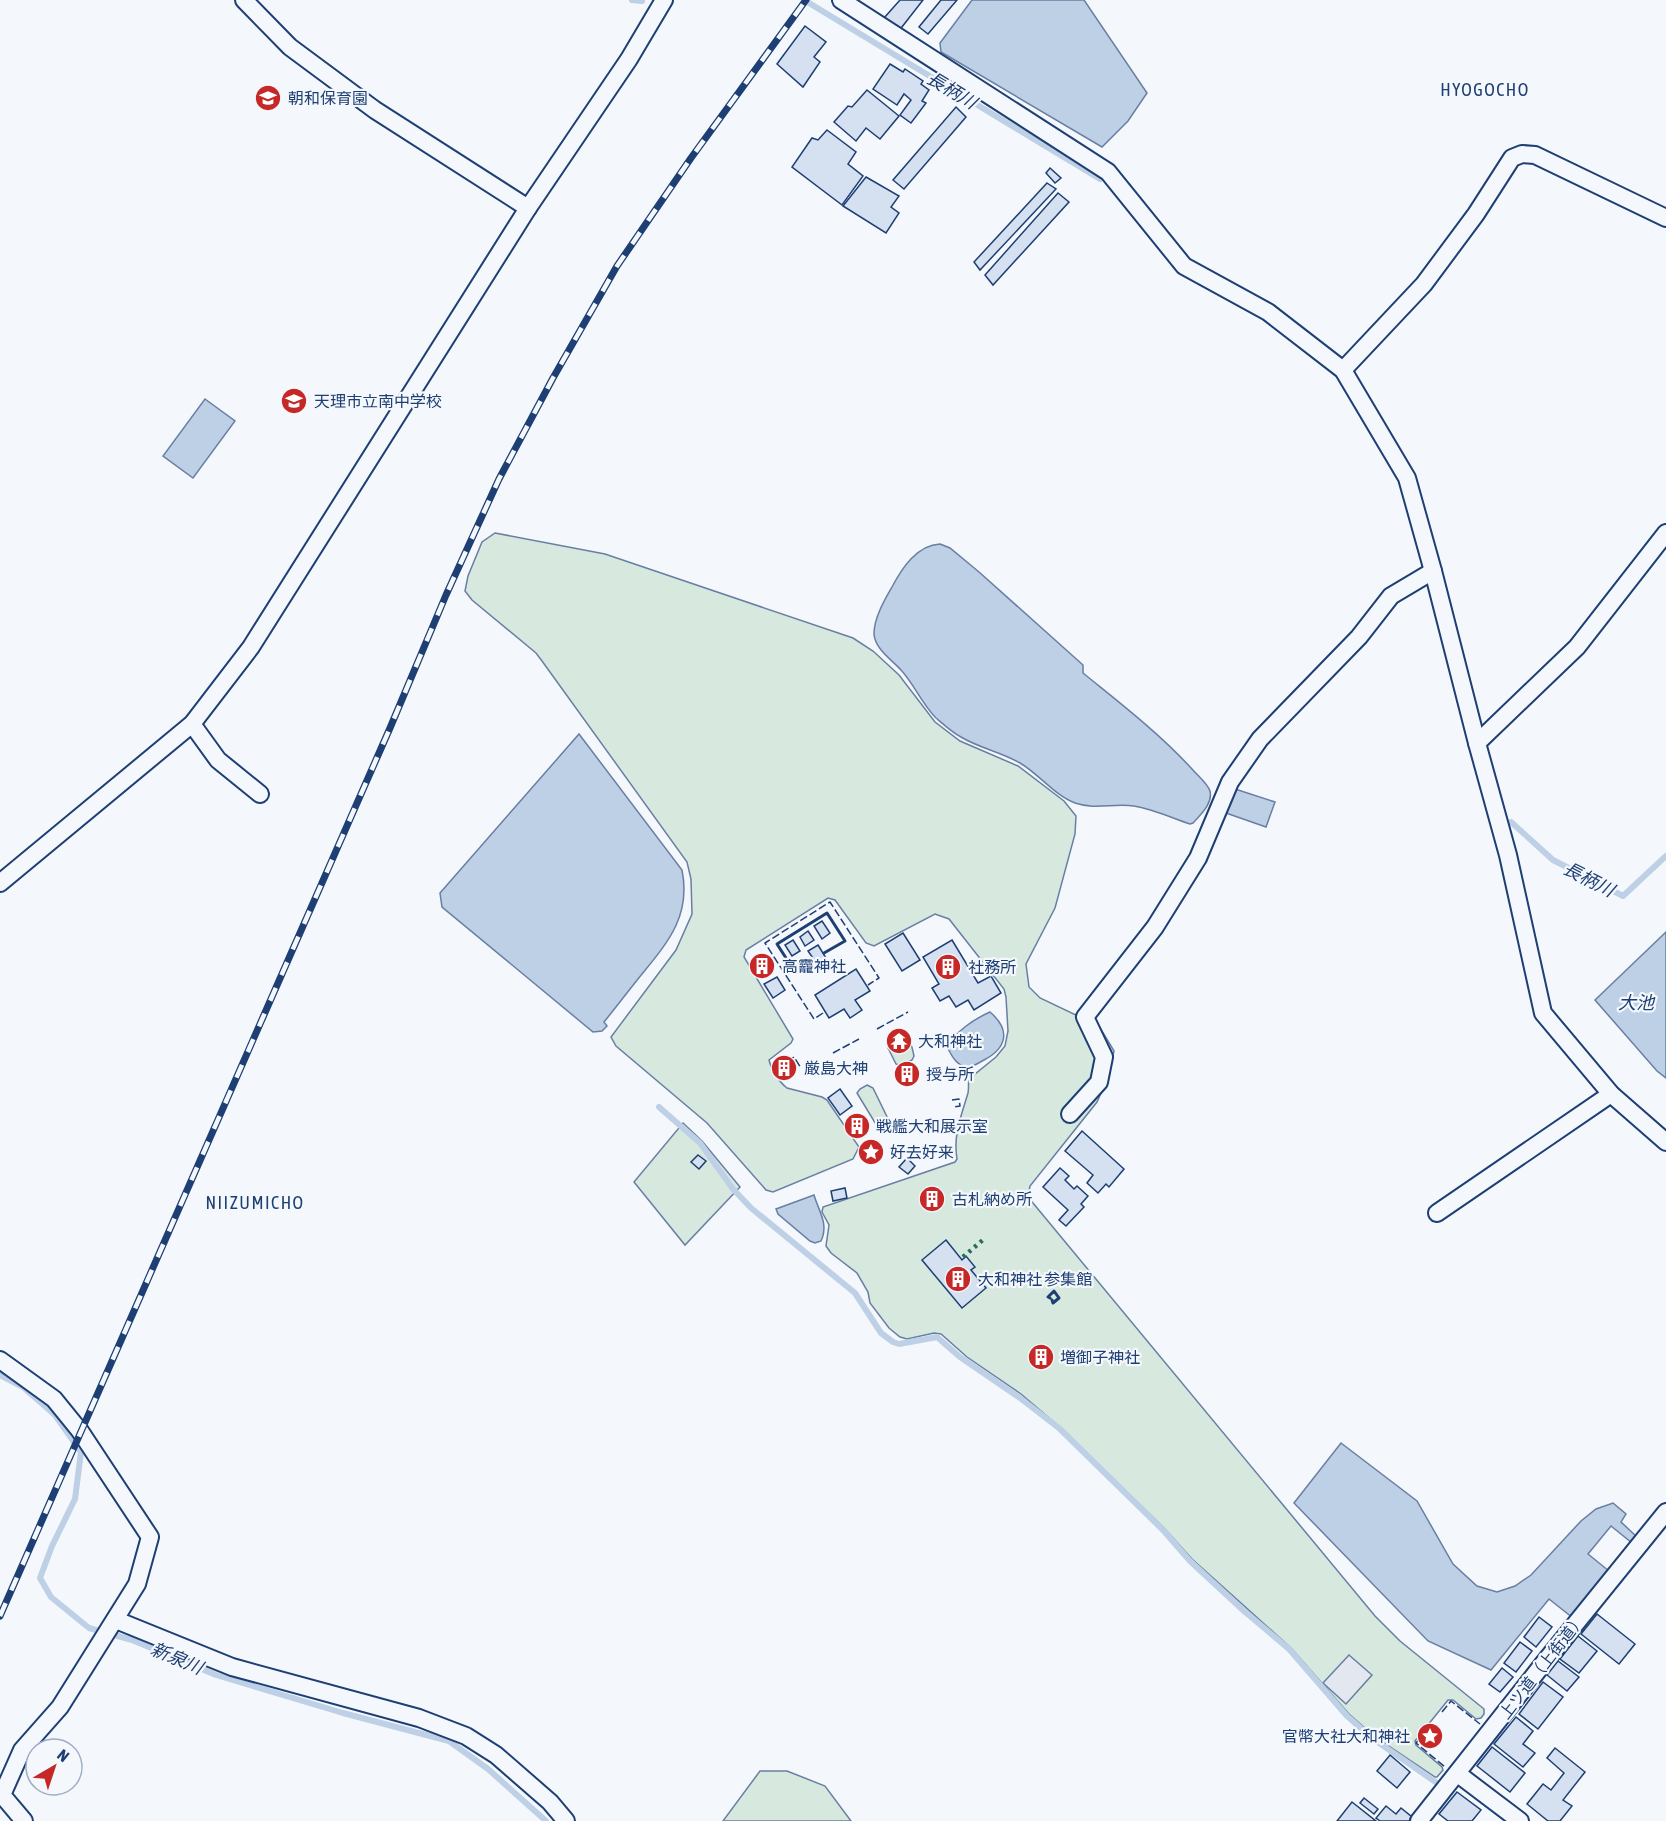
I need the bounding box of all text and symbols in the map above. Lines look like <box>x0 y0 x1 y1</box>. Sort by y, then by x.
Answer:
water label: 長柄川 <box>923 67 982 114</box>
district label: HYOGOCHO <box>1440 79 1530 100</box>
school or university icon: 朝和保育園 <box>253 83 283 113</box>
place label: 朝和保育園 <box>288 89 368 107</box>
school or university icon: 天理市立南中学校 <box>279 386 309 416</box>
place label: 天理市立南中学校 <box>314 392 442 410</box>
water label: 長柄川 <box>1560 857 1620 902</box>
building icon: 高龗神社 <box>747 951 777 981</box>
building icon: 社務所 <box>933 952 963 982</box>
place label: 高龗神社 <box>782 957 846 975</box>
place label: 社務所 <box>968 958 1016 976</box>
water label: 大池 <box>1618 992 1656 1013</box>
temple icon: 大和神社 <box>884 1026 914 1056</box>
place label: 大和神社 <box>918 1032 982 1050</box>
building icon: 厳島大神 <box>769 1053 799 1083</box>
place label: 厳島大神 <box>804 1059 868 1077</box>
building icon: 授与所 <box>892 1059 922 1089</box>
place label: 授与所 <box>926 1065 974 1083</box>
building icon: 戦艦大和展示室 <box>842 1111 872 1141</box>
place label: 戦艦大和展示室 <box>876 1117 988 1135</box>
place icon: 好去好来 <box>856 1137 886 1167</box>
place label: 好去好来 <box>890 1143 954 1161</box>
building icon: 古札納め所 <box>917 1184 947 1214</box>
place label: 古札納め所 <box>952 1190 1032 1208</box>
district label: NIIZUMICHO <box>205 1192 305 1213</box>
building icon: 大和神社 参集館 <box>943 1264 973 1294</box>
place label: 大和神社 参集館 <box>978 1270 1092 1288</box>
building icon: 増御子神社 <box>1026 1342 1056 1372</box>
place label: 増御子神社 <box>1060 1348 1140 1366</box>
street label: 上ツ道（上街道） <box>1496 1610 1588 1722</box>
water label: 新泉川 <box>148 1638 208 1679</box>
place icon: 官幣大社大和神社 <box>1415 1721 1445 1751</box>
place label: 官幣大社大和神社 <box>1282 1727 1410 1745</box>
north arrow <box>24 1737 84 1797</box>
text: N <box>54 1745 73 1765</box>

